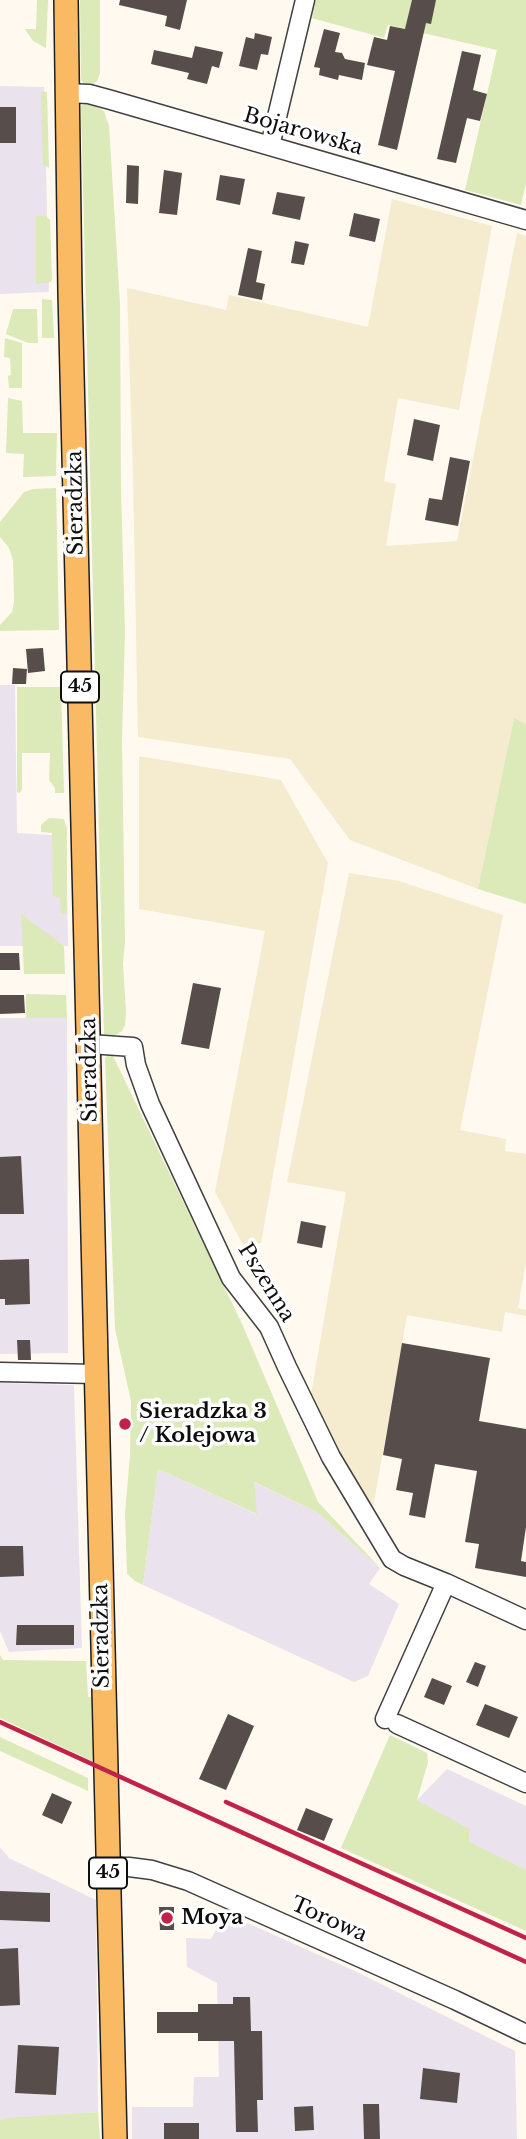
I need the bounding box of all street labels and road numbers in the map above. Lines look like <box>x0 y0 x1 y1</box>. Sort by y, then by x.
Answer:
street label: Bojarowska <box>241 103 365 161</box>
street label: Sieradzka <box>62 450 90 556</box>
road number: 45 <box>61 672 99 702</box>
street label: Sieradzka <box>76 1017 104 1123</box>
street label: Pszenna <box>232 1239 300 1327</box>
street label: Sieradzka <box>88 1583 116 1689</box>
road number: 45 <box>89 1857 127 1888</box>
street label: Torowa <box>287 1892 371 1948</box>

